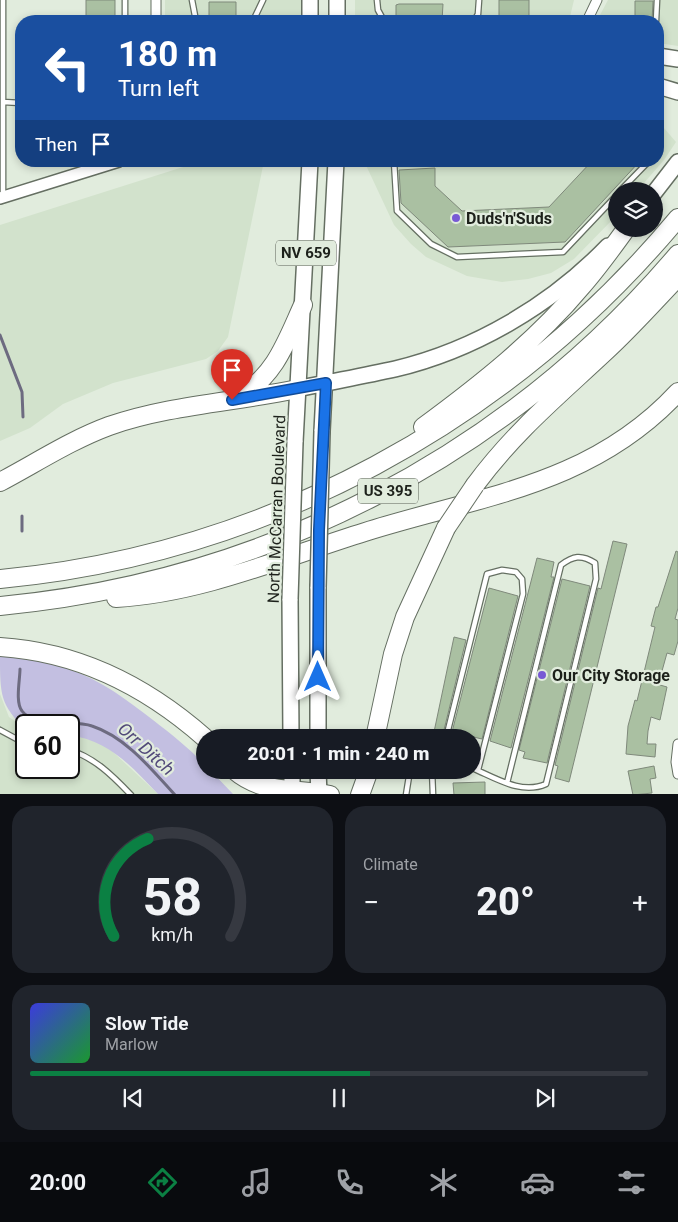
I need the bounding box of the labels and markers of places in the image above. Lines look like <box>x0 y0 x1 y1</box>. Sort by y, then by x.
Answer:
place label: Duds'n'Suds <box>466 209 552 228</box>
marker: Duds'n'Suds <box>450 212 462 224</box>
pin <box>211 349 253 400</box>
place label: Our City Storage <box>552 666 670 685</box>
marker: Our City Storage <box>536 669 548 681</box>

